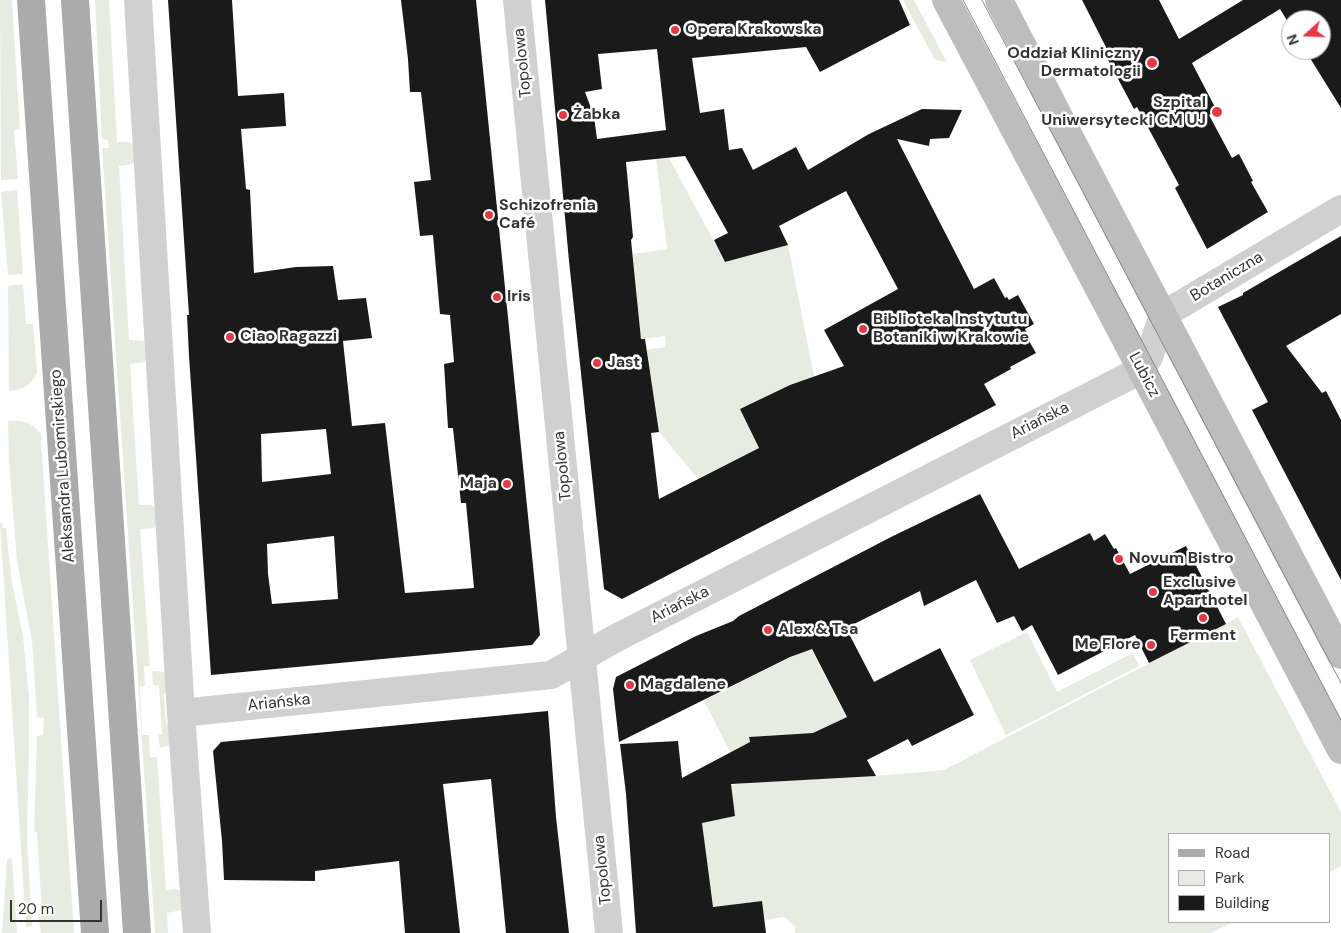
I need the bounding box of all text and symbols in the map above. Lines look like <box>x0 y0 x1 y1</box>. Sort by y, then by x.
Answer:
north arrow <box>1281 10 1331 60</box>
place label: Opera Krakowska <box>685 20 822 40</box>
marker: Opera Krakowska <box>669 24 681 36</box>
street label: Topolowa <box>510 27 536 99</box>
text: N <box>1283 32 1303 48</box>
place label: Oddział Kliniczny Dermatologii <box>1007 44 1141 82</box>
marker: Oddział Kliniczny Dermatologii <box>1145 56 1159 70</box>
place label: Szpital Uniwersytecki CM UJ <box>1041 93 1206 131</box>
place label: Żabka <box>573 105 620 125</box>
marker: Szpital Uniwersytecki CM UJ <box>1210 105 1224 119</box>
marker: Żabka <box>557 109 569 121</box>
place label: Schizofrenia Café <box>499 196 596 234</box>
marker: Schizofrenia Café <box>483 209 495 221</box>
street label: Botaniczna <box>1187 248 1267 306</box>
place label: Iris <box>507 287 531 307</box>
marker: Iris <box>491 291 503 303</box>
place label: Biblioteka Instytutu Botaniki w Krakowie <box>873 310 1029 348</box>
marker: Biblioteka Instytutu Botaniki w Krakowie <box>857 323 869 335</box>
place label: Ciao Ragazzi <box>240 327 337 347</box>
marker: Ciao Ragazzi <box>224 331 236 343</box>
street label: Lubicz <box>1124 349 1164 401</box>
place label: Jast <box>607 353 640 373</box>
marker: Jast <box>591 357 603 369</box>
street label: Aleksandra Lubomirskiego <box>47 369 79 563</box>
street label: Ariańska <box>1008 398 1072 444</box>
street label: Topolowa <box>550 430 576 502</box>
place label: Maja <box>460 474 497 494</box>
marker: Maja <box>501 478 513 490</box>
place label: Novum Bistro <box>1129 549 1234 569</box>
marker: Novum Bistro <box>1113 553 1125 565</box>
place label: Exclusive Aparthotel <box>1163 573 1248 611</box>
street label: Ariańska <box>648 582 712 628</box>
marker: Exclusive Aparthotel <box>1147 586 1159 598</box>
marker: Ferment <box>1197 612 1209 624</box>
place label: Alex & Tsa <box>778 620 858 640</box>
marker: Alex & Tsa <box>762 624 774 636</box>
place label: Ferment <box>1170 626 1236 646</box>
place label: Me Flore <box>1074 635 1141 655</box>
marker: Me Flore <box>1145 639 1157 651</box>
place label: Magdalene <box>640 675 726 695</box>
marker: Magdalene <box>624 679 636 691</box>
street label: Ariańska <box>247 690 311 716</box>
legend <box>1168 833 1331 923</box>
street label: Topolowa <box>590 834 616 906</box>
text: Road <box>1215 843 1250 863</box>
text: Park <box>1215 868 1245 888</box>
scale bar <box>12 890 105 922</box>
text: Building <box>1215 893 1270 913</box>
text: 20 m <box>18 899 54 919</box>

